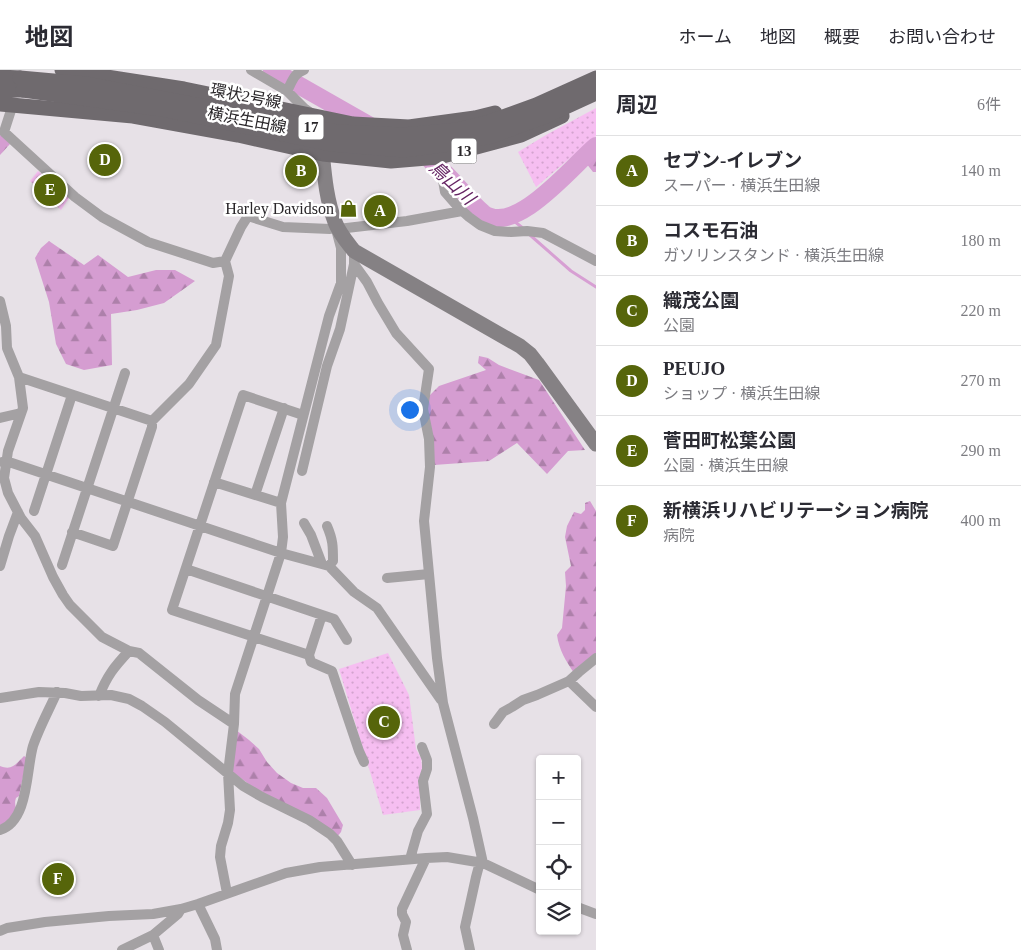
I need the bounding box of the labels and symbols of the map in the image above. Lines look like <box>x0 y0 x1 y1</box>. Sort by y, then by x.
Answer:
street label: 環状2号線 <box>209 81 283 111</box>
street label: 横浜生田線 <box>206 104 288 136</box>
road number: 17 <box>298 114 324 140</box>
road number: 13 <box>452 138 476 164</box>
pin: D <box>89 141 121 179</box>
pin: B <box>285 152 317 190</box>
water label: 鳥山川 <box>425 157 480 210</box>
pin: E <box>34 171 66 209</box>
pin: A <box>364 192 396 230</box>
shop icon: Harley Davidson <box>338 198 358 218</box>
place label: Harley Davidson <box>225 200 334 218</box>
your location <box>397 397 423 423</box>
pin: C <box>368 703 400 741</box>
pin: F <box>42 860 74 898</box>

